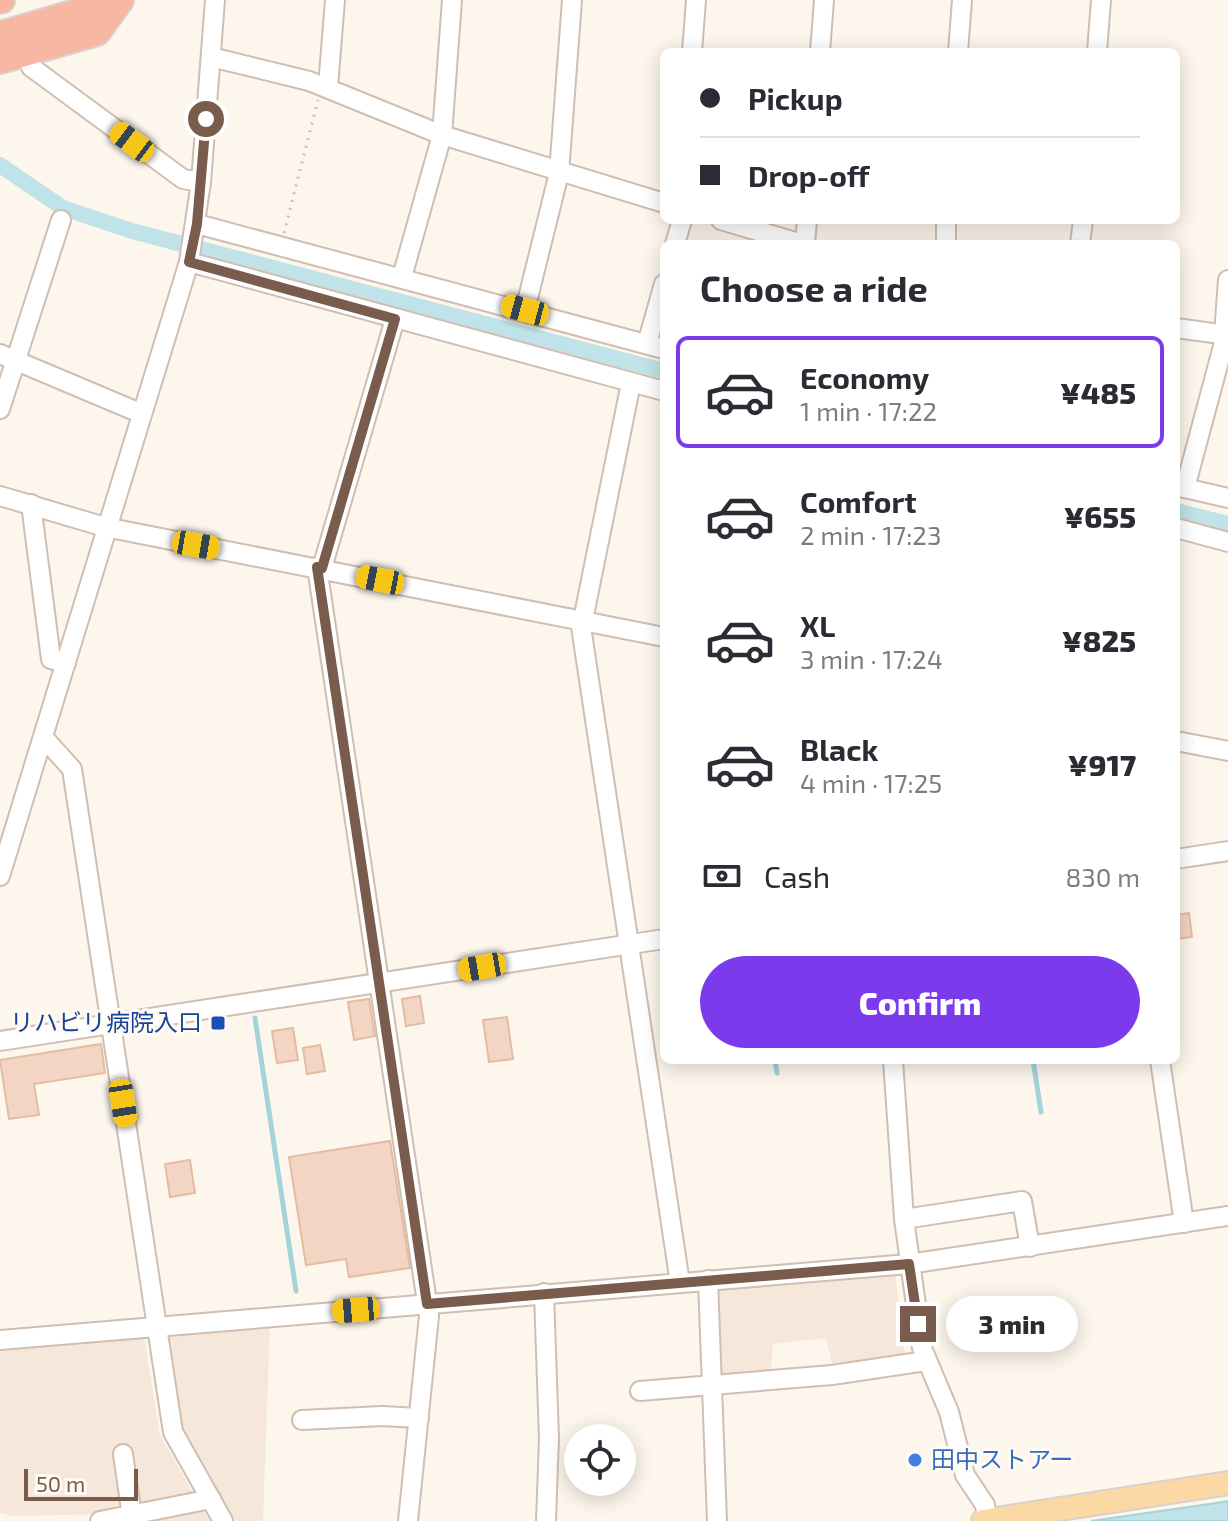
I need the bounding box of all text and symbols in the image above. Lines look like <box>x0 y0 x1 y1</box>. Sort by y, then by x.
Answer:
text: Pickup <box>748 80 843 116</box>
route start <box>188 101 224 137</box>
car <box>106 118 158 166</box>
text: Drop-off <box>748 157 870 193</box>
text: Choose a ride <box>700 266 928 309</box>
car <box>499 292 551 328</box>
icon: car <box>704 356 776 428</box>
text: Economy <box>800 359 929 395</box>
text: ¥485 <box>1060 374 1136 410</box>
text: 1 min · 17:22 <box>800 395 937 426</box>
icon: car <box>704 480 776 552</box>
text: Comfort <box>800 483 917 519</box>
text: ¥655 <box>1064 498 1136 534</box>
text: 2 min · 17:23 <box>800 519 941 550</box>
car <box>170 529 222 561</box>
car <box>354 564 406 596</box>
icon: car <box>704 604 776 676</box>
text: XL <box>800 607 835 643</box>
text: ¥825 <box>1062 622 1136 658</box>
text: 3 min · 17:24 <box>800 643 943 674</box>
icon: car <box>704 728 776 800</box>
text: Black <box>800 731 878 767</box>
text: ¥917 <box>1068 746 1136 782</box>
text: 4 min · 17:25 <box>800 767 942 798</box>
icon: cash <box>700 854 744 898</box>
text: Cash <box>764 858 830 894</box>
text: 830 m <box>1066 861 1140 892</box>
car <box>456 951 508 983</box>
button: Confirm <box>700 956 1140 1048</box>
place label: リハビリ病院入口 <box>10 1007 202 1036</box>
marker: リハビリ病院入口 <box>209 1014 227 1032</box>
car <box>107 1077 139 1129</box>
car <box>331 1296 381 1324</box>
callout: 3 min <box>946 1296 1078 1352</box>
route end <box>900 1306 936 1342</box>
text: 3 min <box>979 1308 1045 1339</box>
map controls <box>564 1424 636 1496</box>
button: locate <box>564 1424 636 1496</box>
place label: 田中ストアー <box>931 1444 1074 1473</box>
marker: 田中ストアー <box>906 1451 924 1469</box>
scale bar <box>24 1465 138 1501</box>
text: 50 m <box>36 1470 85 1496</box>

